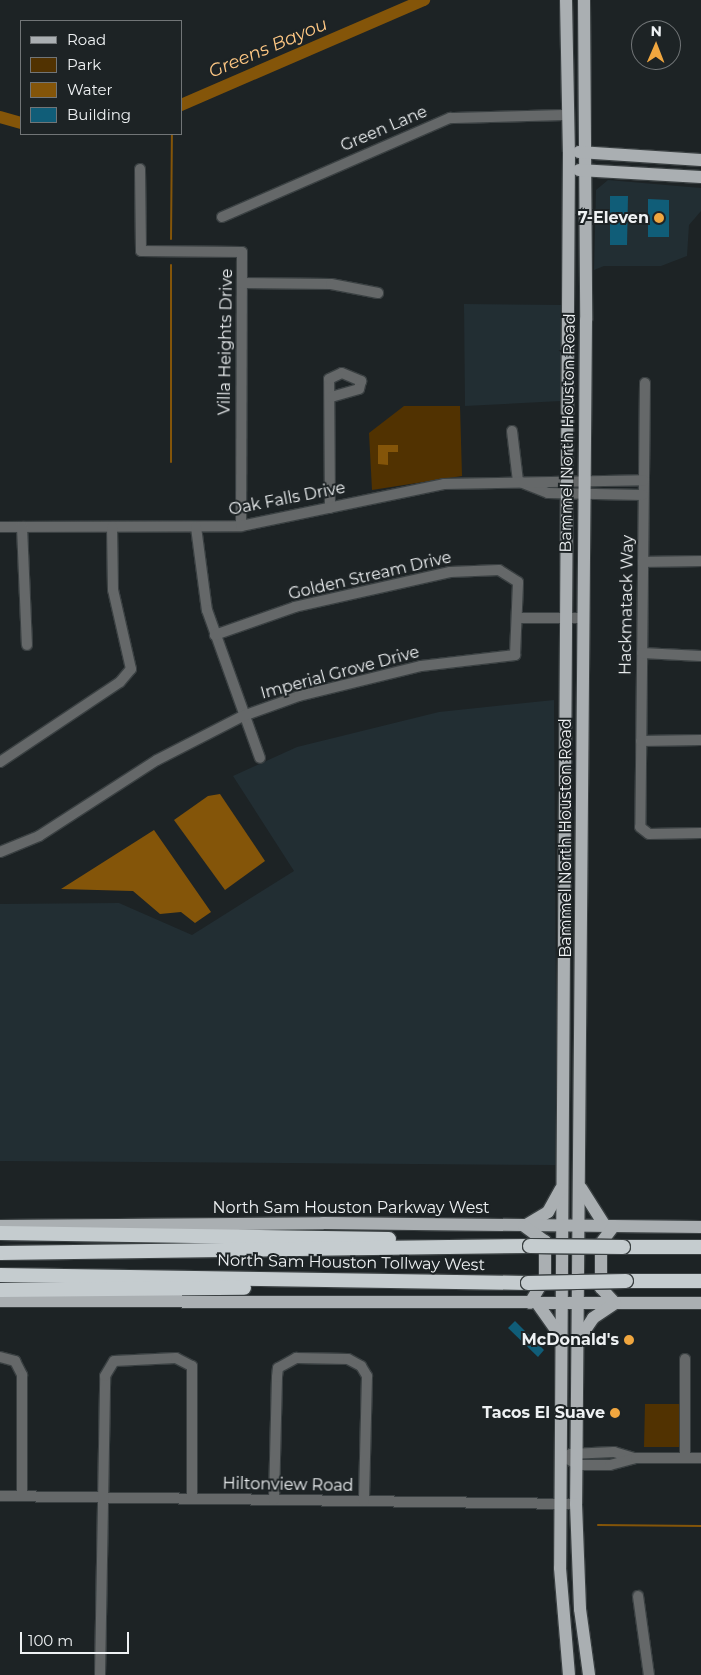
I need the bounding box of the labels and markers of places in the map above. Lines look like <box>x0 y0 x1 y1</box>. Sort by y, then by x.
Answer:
place label: 7-Eleven <box>578 208 649 228</box>
marker: 7-Eleven <box>653 212 665 224</box>
place label: McDonald's <box>522 1330 619 1350</box>
marker: McDonald's <box>623 1334 635 1346</box>
place label: Tacos El Suave <box>482 1403 605 1423</box>
marker: Tacos El Suave <box>609 1407 621 1419</box>

